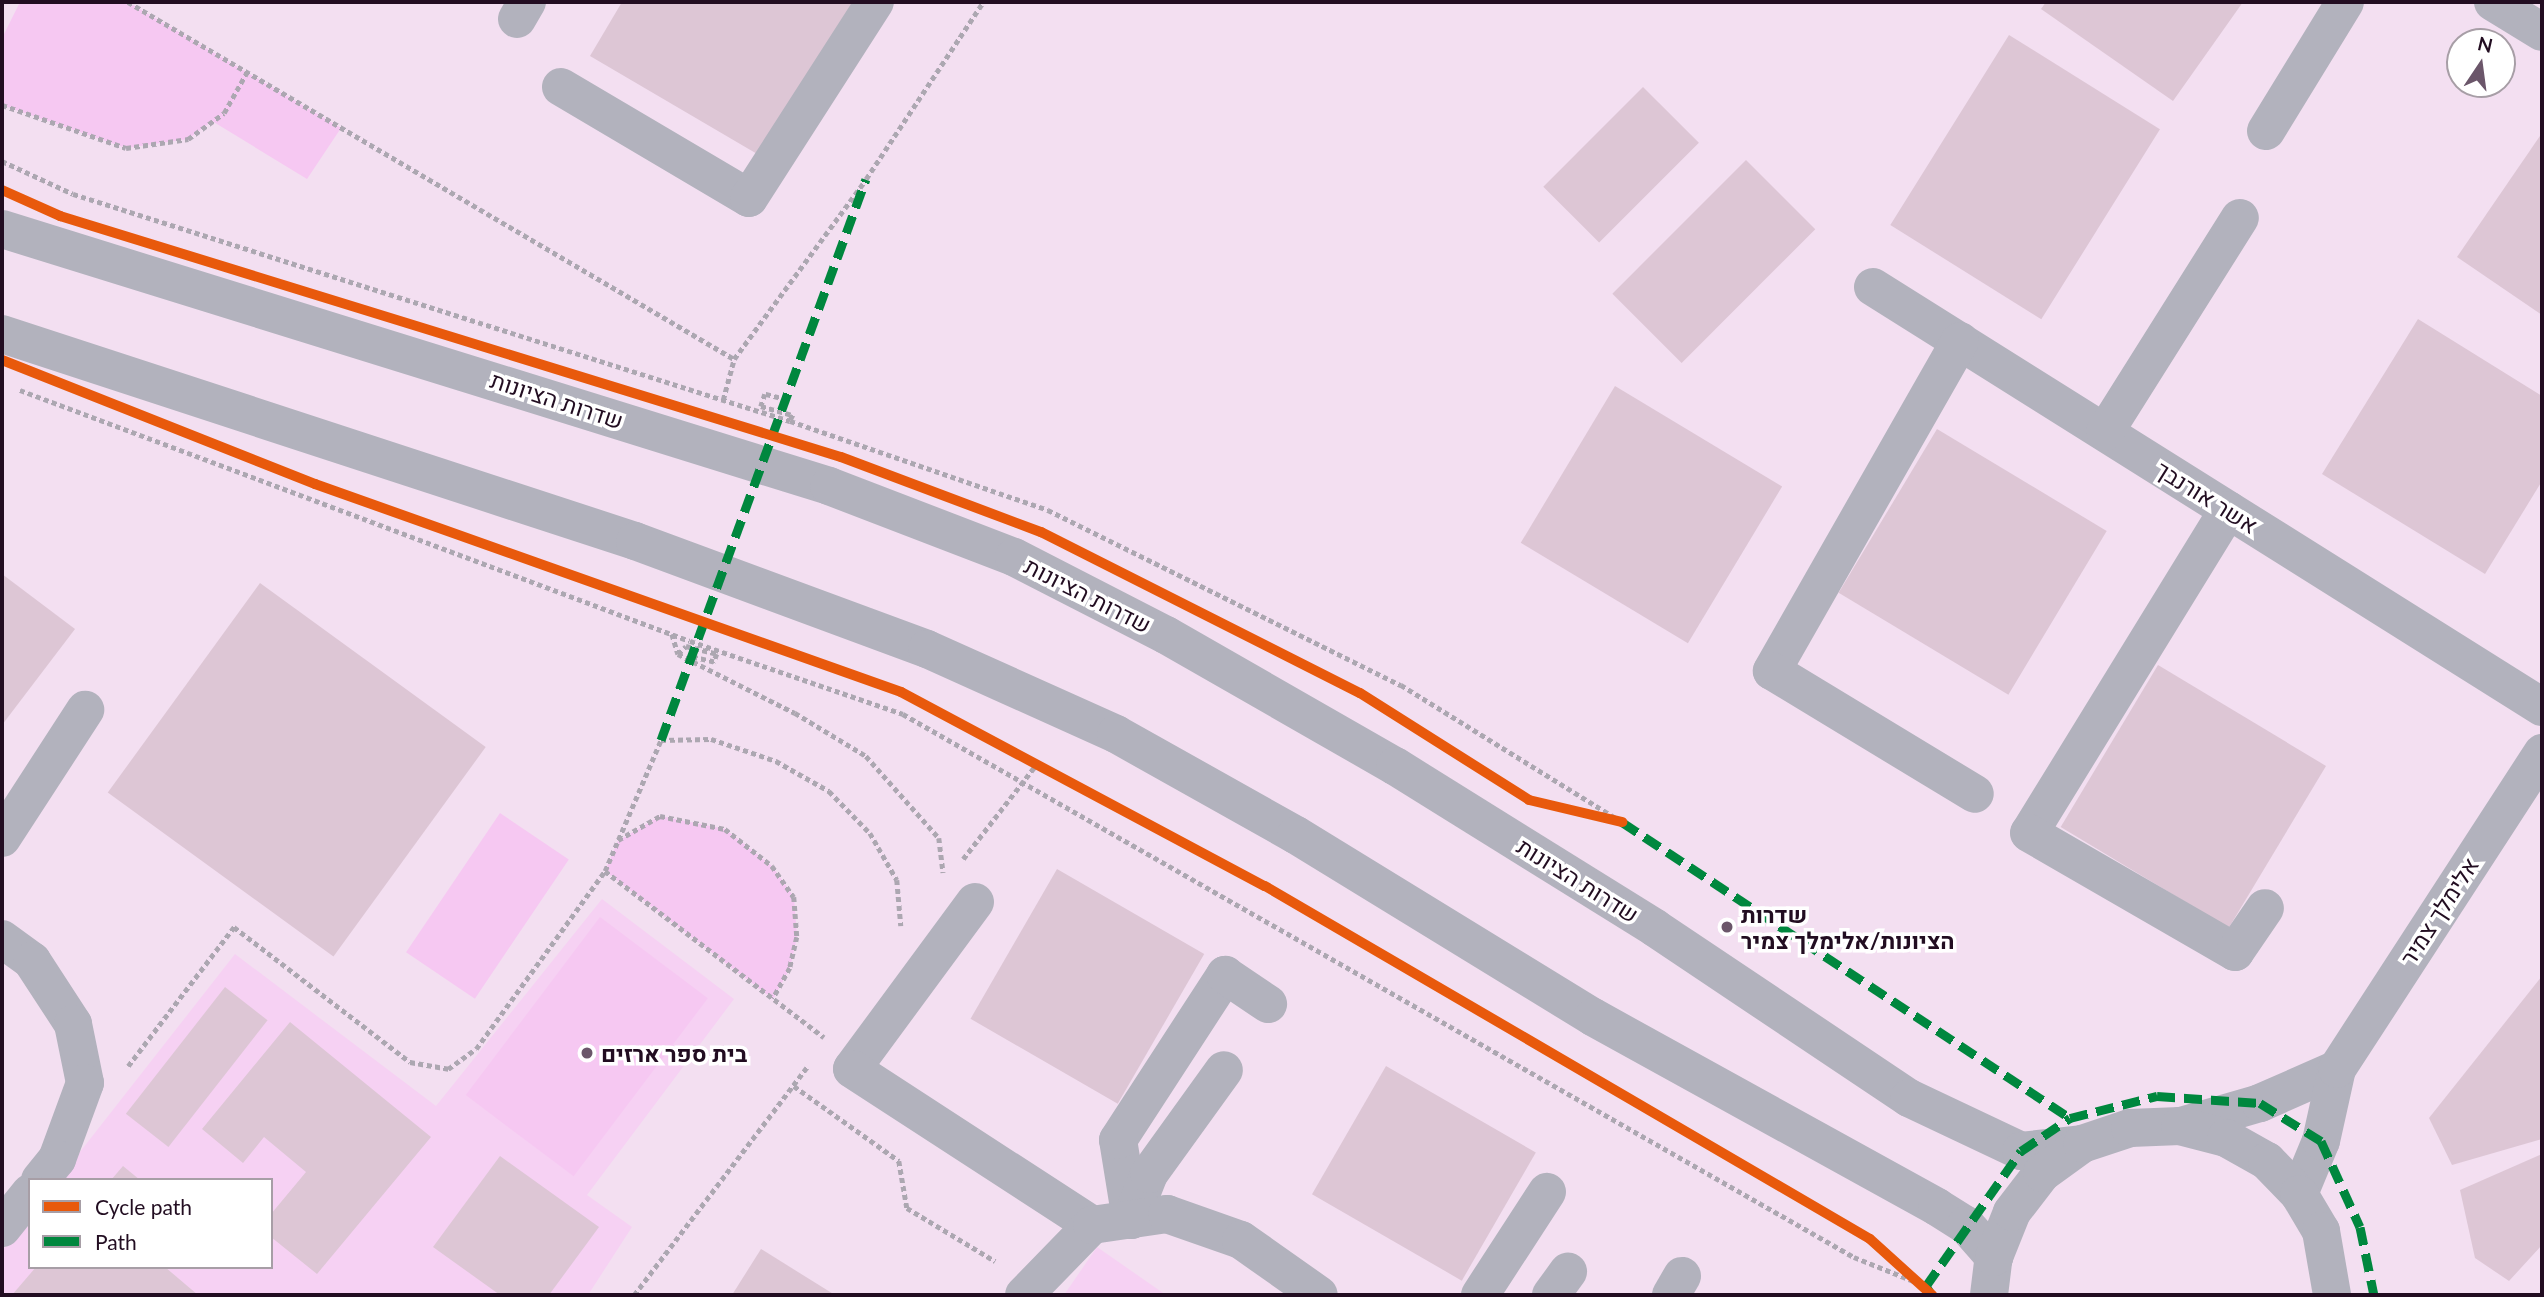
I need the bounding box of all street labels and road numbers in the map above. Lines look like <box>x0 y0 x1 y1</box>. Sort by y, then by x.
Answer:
street label: שדרות הציונות <box>487 366 627 434</box>
street label: אשר אורנבך <box>2151 455 2263 539</box>
street label: שדרות הציונות <box>1020 551 1156 639</box>
street label: שדרות הציונות <box>1512 832 1644 928</box>
street label: אלימלך צמיר <box>2394 852 2484 970</box>

